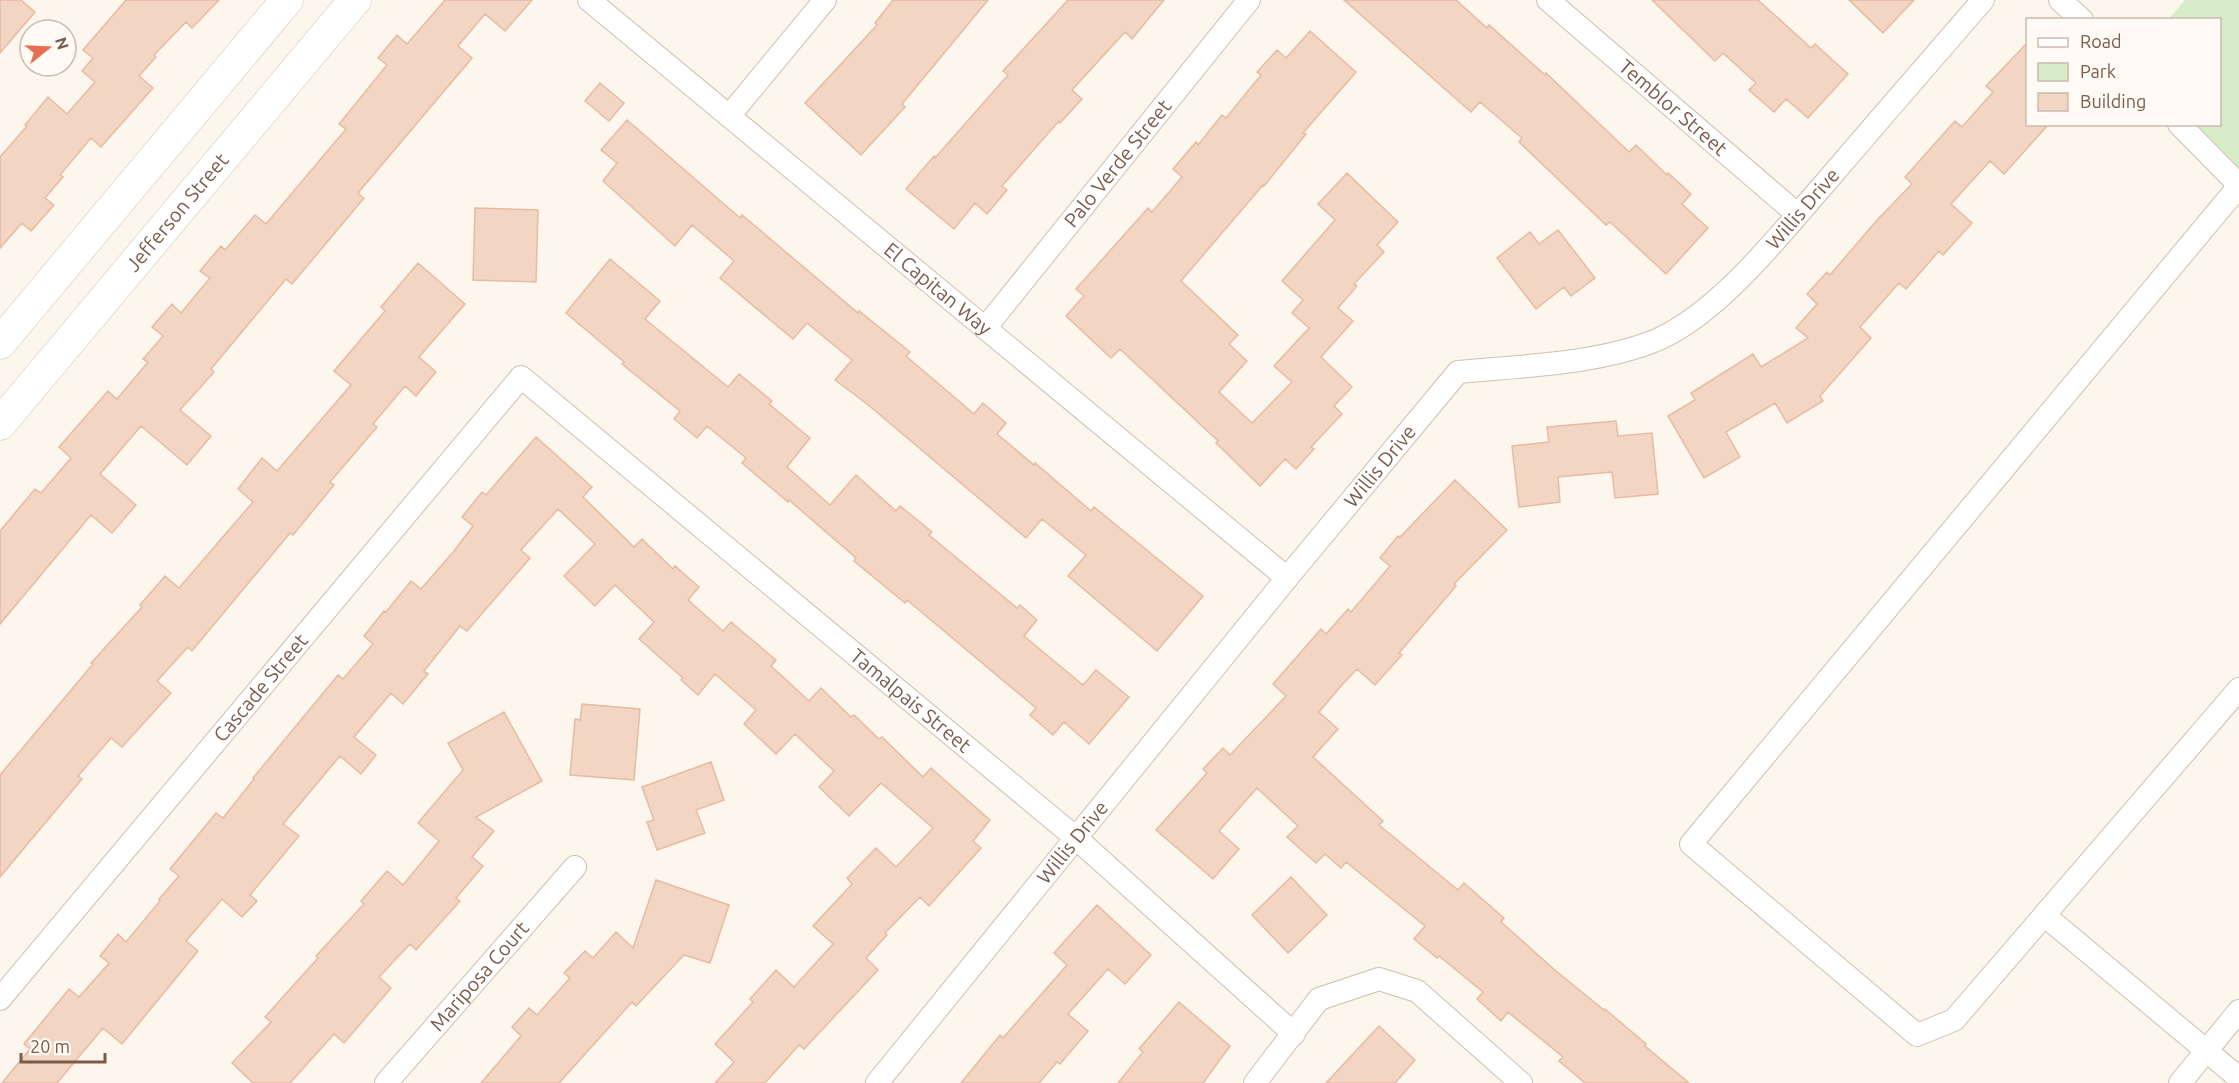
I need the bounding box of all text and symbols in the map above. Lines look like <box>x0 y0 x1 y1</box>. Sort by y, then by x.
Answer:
north arrow <box>18 18 78 78</box>
legend <box>2026 18 2221 126</box>
text: Road <box>2080 31 2122 51</box>
text: N <box>52 35 73 52</box>
street label: Temblor Street <box>1615 54 1732 160</box>
text: Park <box>2080 61 2116 81</box>
text: Building <box>2080 91 2146 111</box>
street label: Palo Verde Street <box>1059 94 1176 232</box>
street label: Jefferson Street <box>121 148 233 276</box>
street label: Willis Drive <box>1761 163 1844 254</box>
street label: El Capitan Way <box>880 237 997 340</box>
street label: Willis Drive <box>1339 420 1420 511</box>
street label: Cascade Street <box>208 629 312 746</box>
street label: Tamalpais Street <box>846 644 976 757</box>
street label: Willis Drive <box>1032 796 1112 888</box>
street label: Mariposa Court <box>425 916 533 1035</box>
scale bar <box>21 1026 105 1064</box>
text: 20 m <box>30 1036 70 1056</box>

